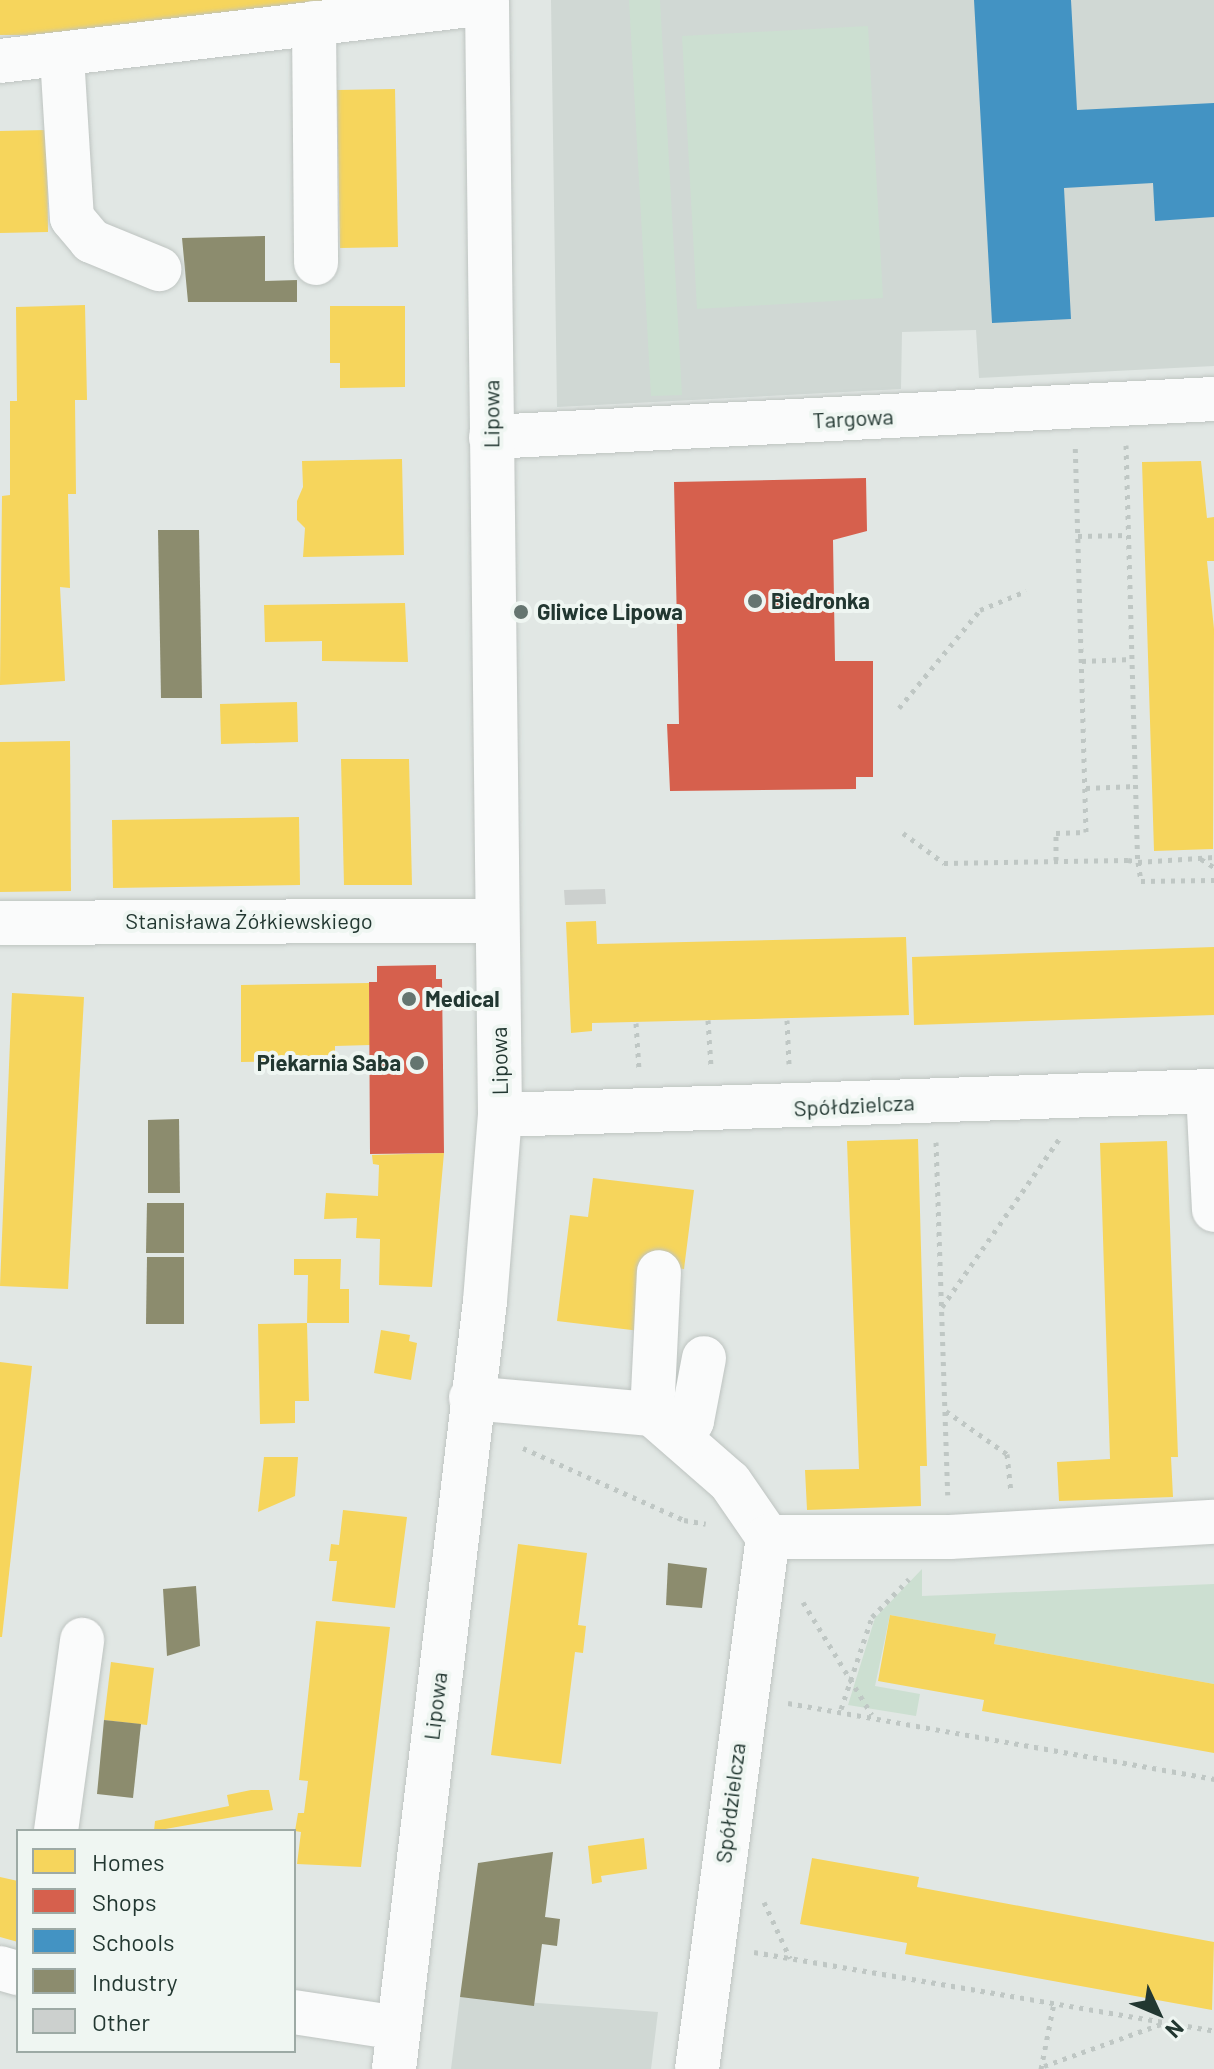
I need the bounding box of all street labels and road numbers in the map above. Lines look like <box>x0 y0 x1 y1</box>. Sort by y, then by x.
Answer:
street label: Lipowa <box>478 380 504 448</box>
street label: Targowa <box>812 403 894 433</box>
street label: Stanisława Żółkiewskiego <box>125 908 373 934</box>
street label: Lipowa <box>485 1027 513 1095</box>
street label: Spółdzielcza <box>793 1089 915 1121</box>
street label: Lipowa <box>418 1670 452 1742</box>
street label: Spółdzielcza <box>710 1741 750 1865</box>

